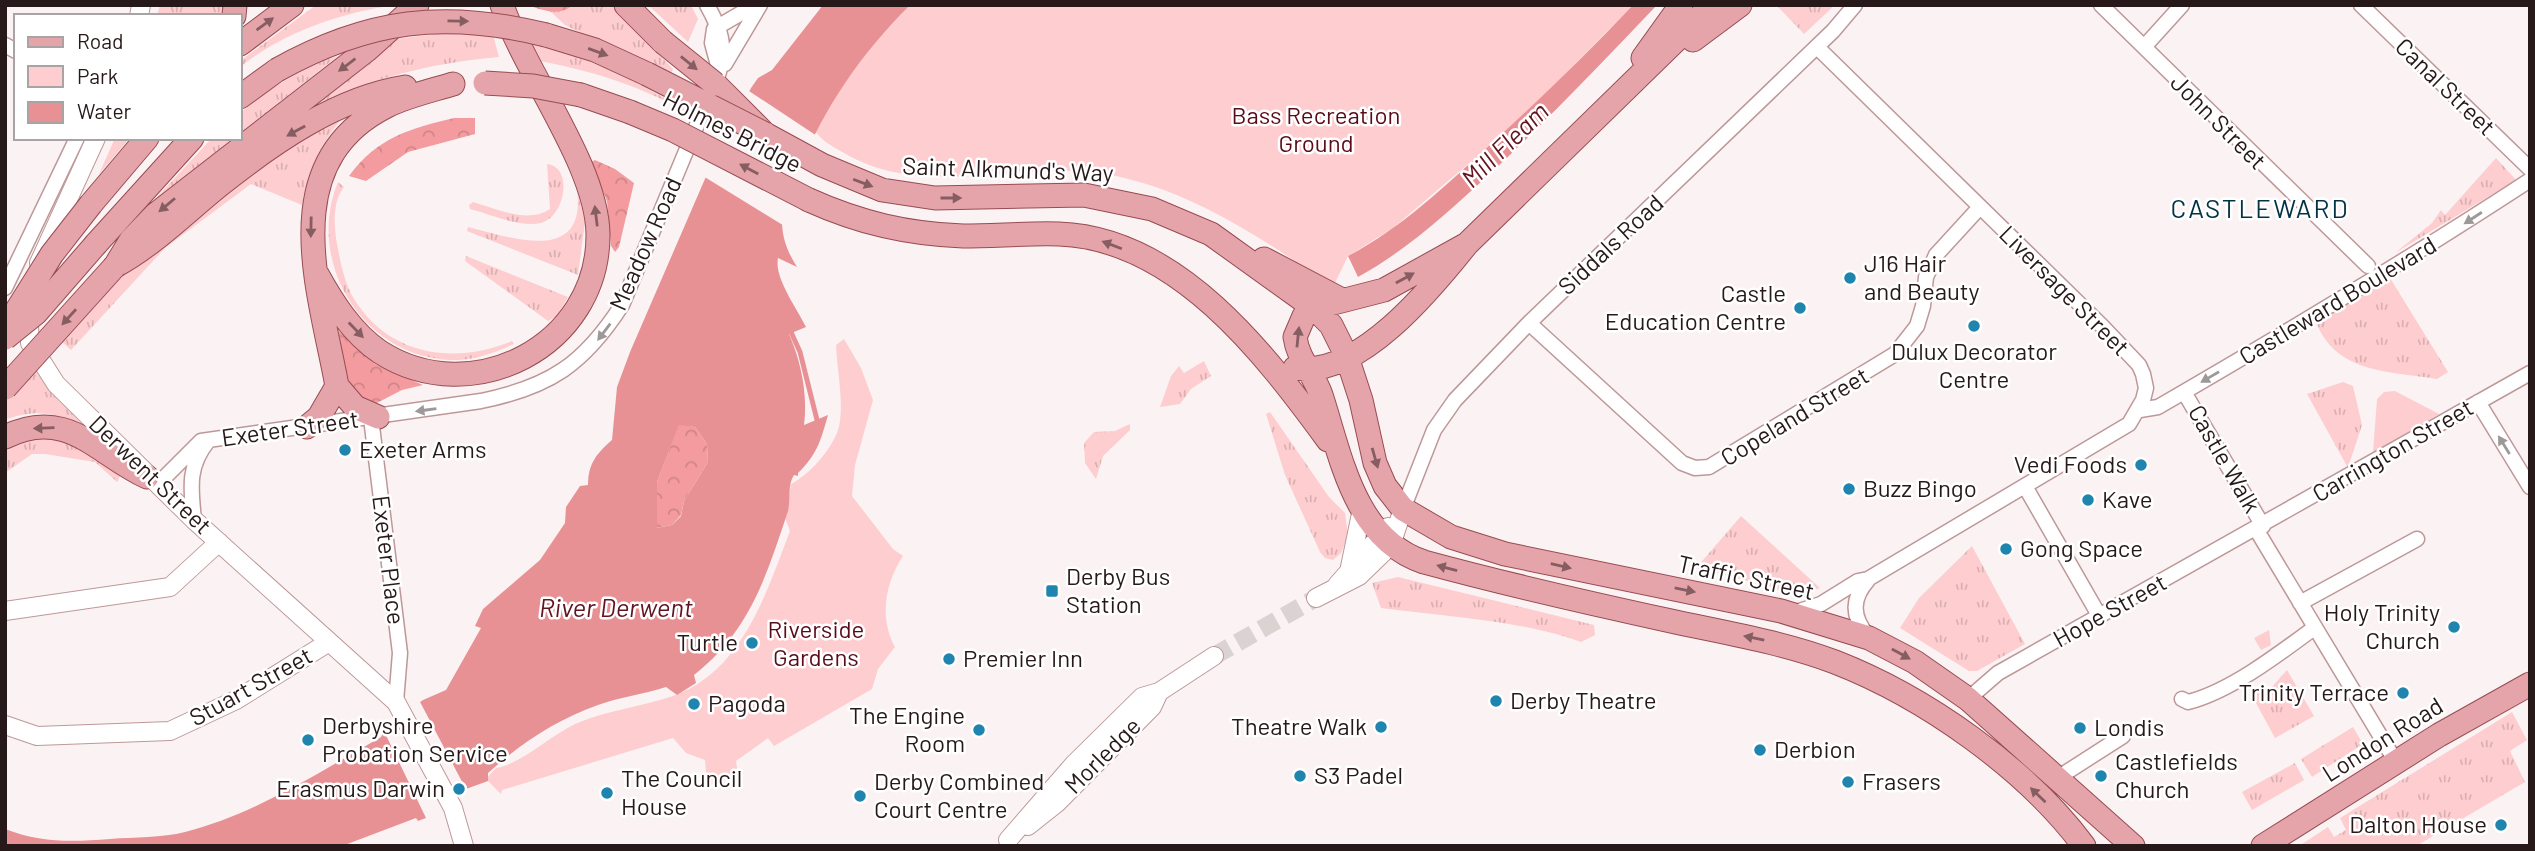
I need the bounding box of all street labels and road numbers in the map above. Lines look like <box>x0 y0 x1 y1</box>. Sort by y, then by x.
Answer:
street label: Canal Street <box>2390 31 2502 141</box>
street label: John Street <box>2165 67 2273 175</box>
street label: Holmes Bridge <box>659 83 807 178</box>
street label: Saint Alkmund's Way <box>902 150 1114 187</box>
street label: Meadow Road <box>602 172 687 315</box>
street label: Siddals Road <box>1551 188 1669 300</box>
street label: Liversage Street <box>1994 219 2136 361</box>
street label: Castleward Boulevard <box>2233 229 2441 370</box>
street label: Copeland Street <box>1715 360 1873 471</box>
street label: Carrington Street <box>2307 392 2478 507</box>
street label: Castle Walk <box>2183 399 2268 517</box>
street label: Exeter Street <box>219 404 360 451</box>
street label: Derwent Street <box>84 408 218 539</box>
street label: Exeter Place <box>367 494 412 626</box>
street label: Traffic Street <box>1676 548 1817 605</box>
street label: Hope Street <box>2048 567 2171 653</box>
street label: Stuart Street <box>184 640 317 731</box>
street label: London Road <box>2317 690 2448 787</box>
street label: Morledge <box>1058 711 1146 799</box>

